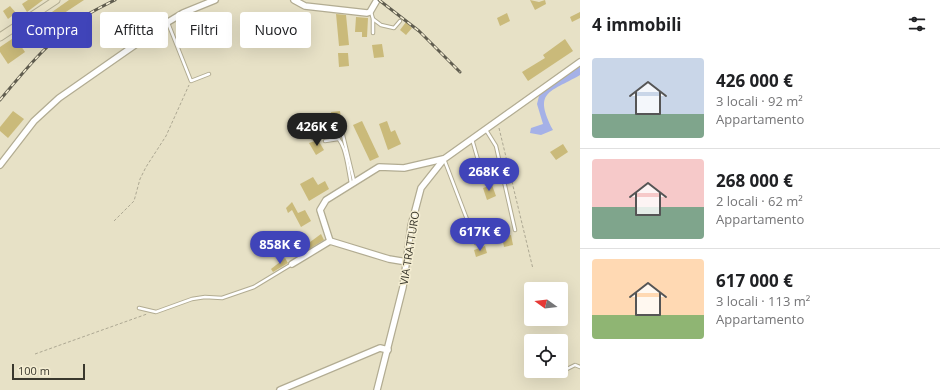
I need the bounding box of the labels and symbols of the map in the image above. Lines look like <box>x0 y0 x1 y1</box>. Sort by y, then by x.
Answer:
pin: 426K € <box>284 113 350 147</box>
pin: 268K € <box>456 158 522 192</box>
street label: VIA TRATTURO <box>396 210 422 286</box>
pin: 617K € <box>447 218 513 252</box>
pin: 858K € <box>247 231 313 265</box>
north arrow <box>524 282 568 326</box>
scale bar <box>12 362 85 381</box>

